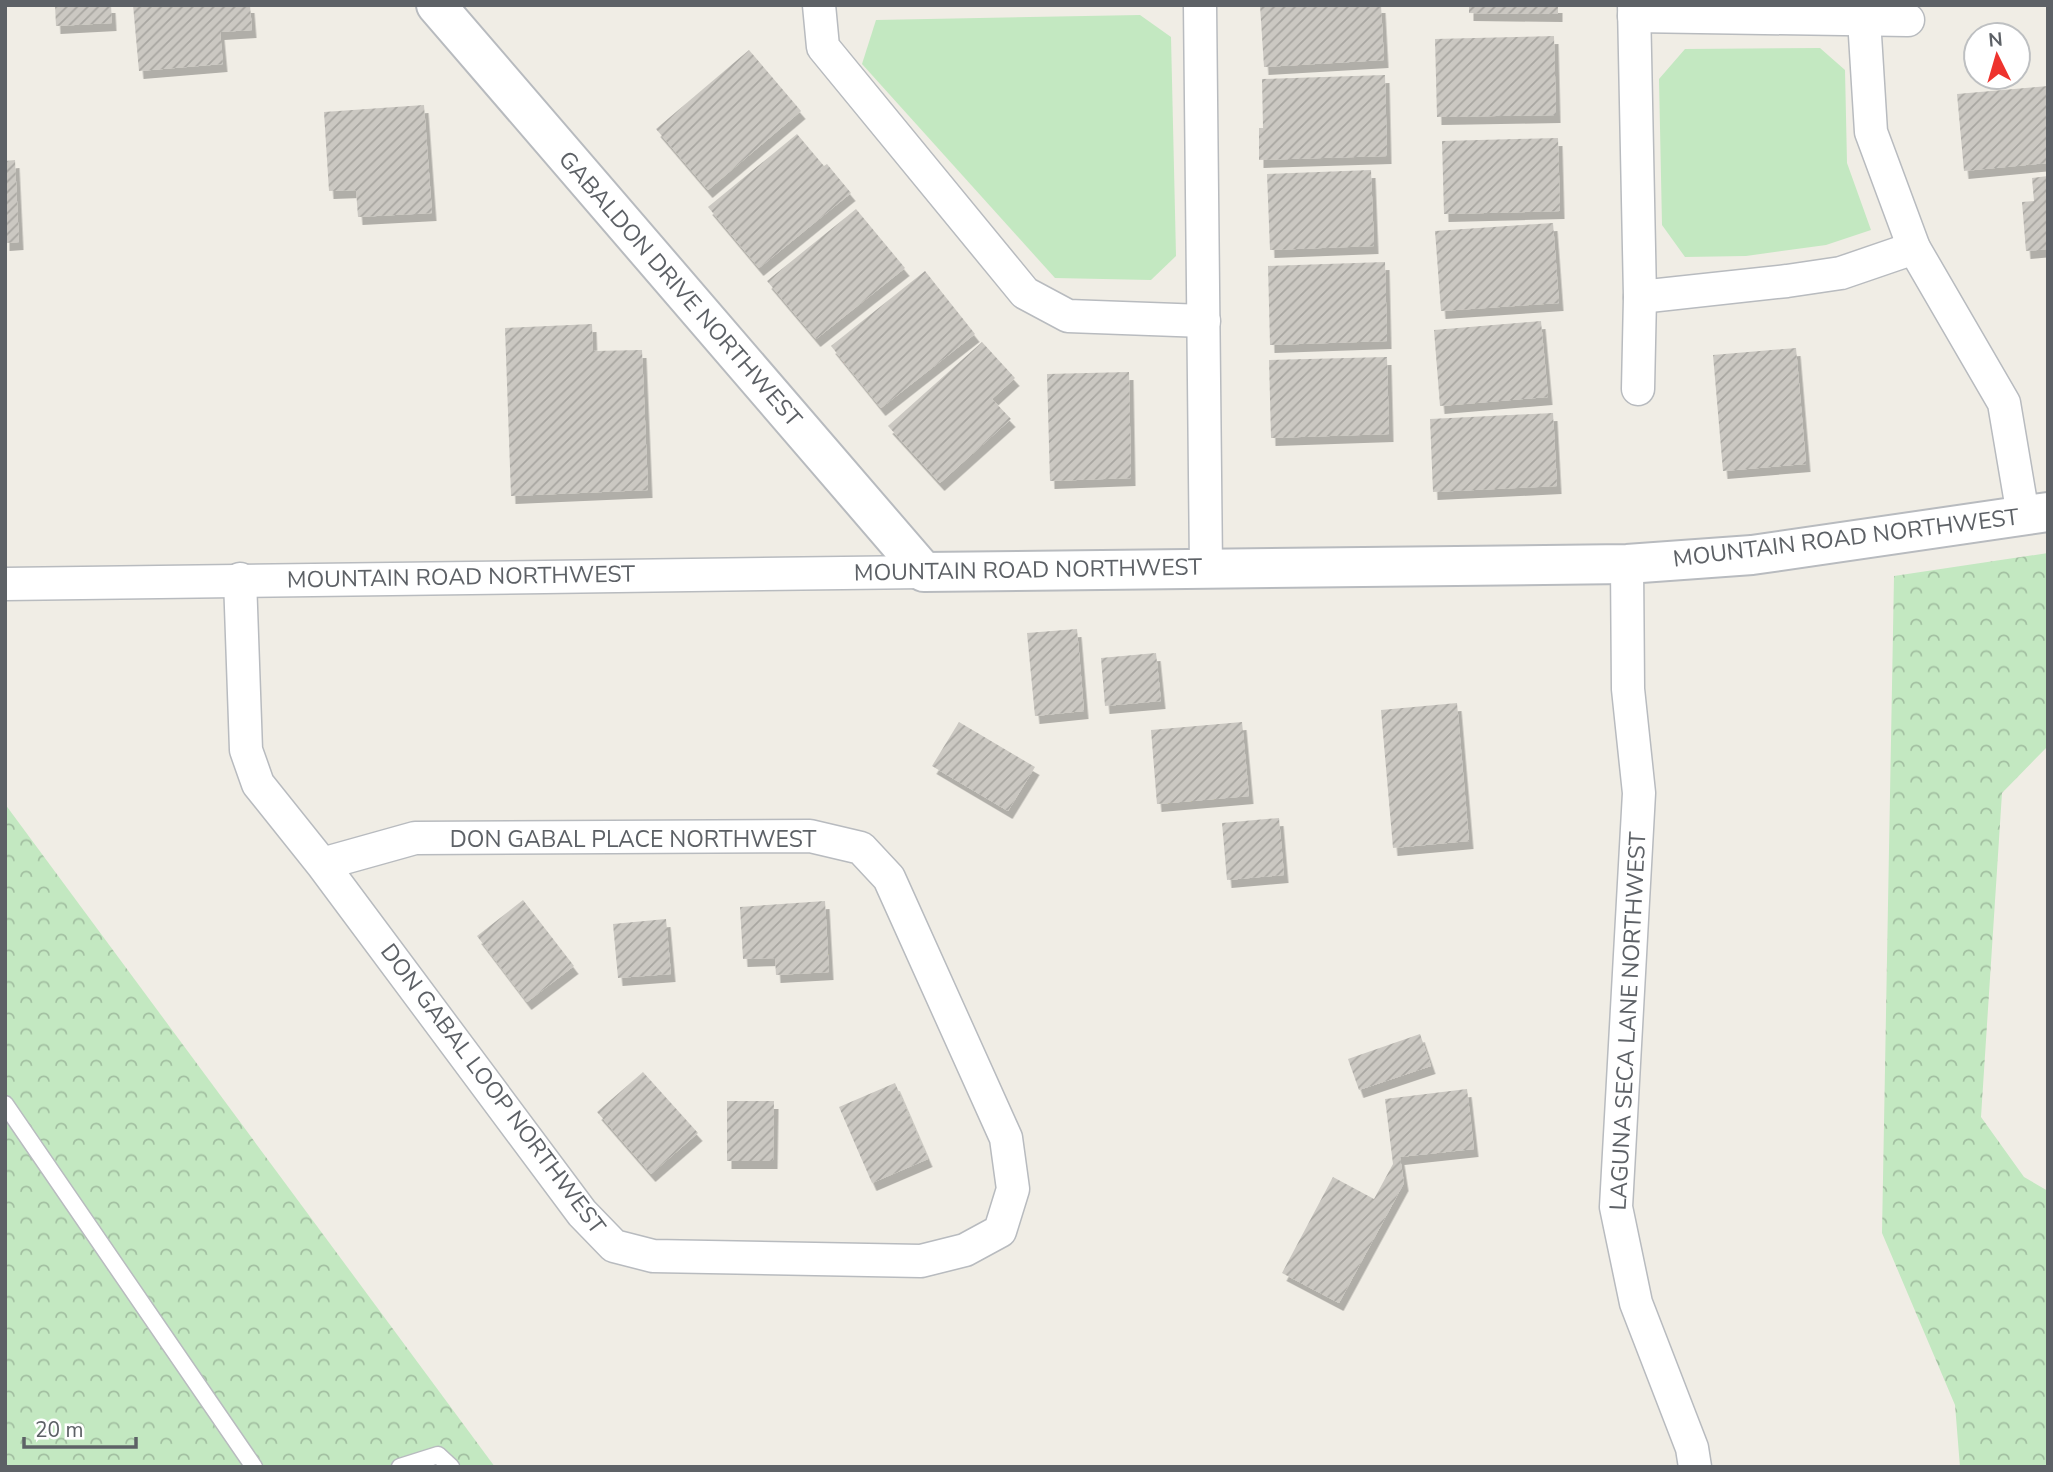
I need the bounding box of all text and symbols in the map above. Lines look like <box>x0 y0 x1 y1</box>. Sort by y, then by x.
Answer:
north arrow <box>1962 21 2032 91</box>
text: N <box>1987 26 2004 54</box>
street label: GABALDON DRIVE NORTHWEST <box>551 144 809 434</box>
street label: MOUNTAIN ROAD NORTHWEST <box>1671 501 2021 575</box>
street label: MOUNTAIN ROAD NORTHWEST <box>854 551 1202 589</box>
street label: MOUNTAIN ROAD NORTHWEST <box>287 558 635 596</box>
street label: DON GABAL PLACE NORTHWEST <box>450 824 816 855</box>
street label: LAGUNA SECA LANE NORTHWEST <box>1603 831 1653 1211</box>
street label: DON GABAL LOOP NORTHWEST <box>373 937 613 1241</box>
scale bar <box>24 1406 136 1450</box>
text: 20 m <box>35 1416 84 1444</box>

